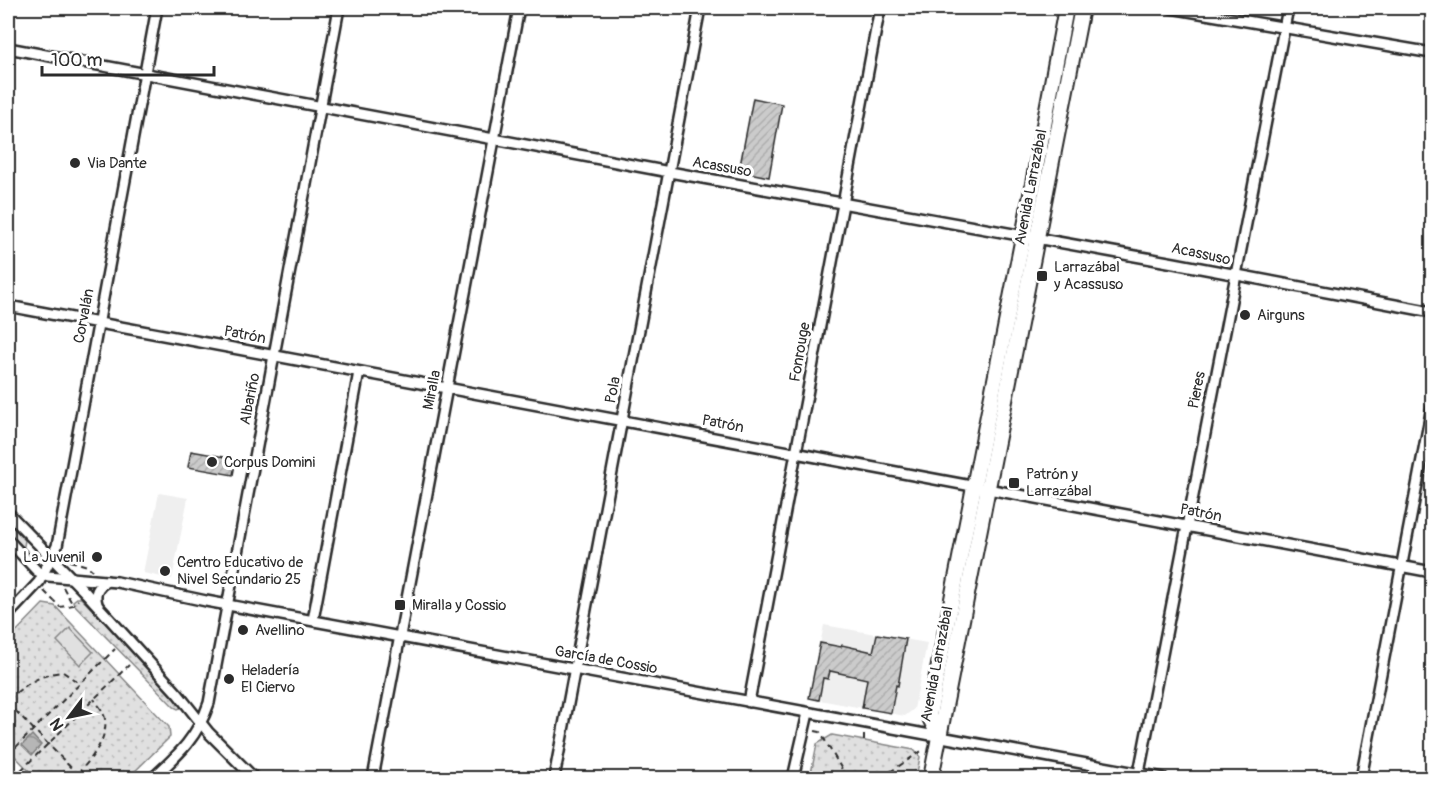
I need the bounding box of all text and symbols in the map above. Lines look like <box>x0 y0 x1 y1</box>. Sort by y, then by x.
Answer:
scale bar <box>42 39 214 77</box>
text: 100 m <box>51 49 103 72</box>
street label: Avenida Larrazábal <box>1010 128 1052 246</box>
street label: Acassuso <box>691 152 753 182</box>
place label: Via Dante <box>87 154 147 173</box>
marker: Via Dante <box>68 156 82 170</box>
street label: Acassuso <box>1170 238 1232 270</box>
place label: Larrazábal y Acassuso <box>1053 258 1123 294</box>
marker: Larrazábal y Acassuso <box>1035 269 1049 283</box>
street label: Corvalán <box>69 287 99 345</box>
place label: Airguns <box>1257 306 1305 325</box>
marker: Airguns <box>1238 308 1252 322</box>
street label: Fonrouge <box>785 320 815 383</box>
street label: Patrón <box>222 322 268 348</box>
street label: Miralla <box>419 369 445 411</box>
street label: Pieres <box>1184 369 1210 410</box>
street label: Albariño <box>236 371 264 427</box>
street label: Pola <box>601 375 625 405</box>
street label: Patrón <box>700 411 746 437</box>
place label: Corpus Domini <box>224 453 316 472</box>
marker: Corpus Domini <box>205 455 219 469</box>
place label: Patrón y Larrazábal <box>1026 465 1092 501</box>
marker: Patrón y Larrazábal <box>1007 476 1021 490</box>
street label: Patrón <box>1178 500 1224 526</box>
place label: La Juvenil <box>23 548 85 567</box>
marker: La Juvenil <box>90 550 104 564</box>
place label: Centro Educativo de Nivel Secundario 25 <box>177 553 304 589</box>
marker: Centro Educativo de Nivel Secundario 25 <box>158 564 172 578</box>
place label: Miralla y Cossio <box>412 596 506 615</box>
marker: Miralla y Cossio <box>393 598 407 612</box>
street label: Avenida Larrazábal <box>916 605 958 723</box>
place label: Avellino <box>255 621 305 640</box>
marker: Avellino <box>236 623 250 637</box>
street label: García de Cossio <box>553 642 659 678</box>
place label: Heladería El Ciervo <box>241 661 299 697</box>
marker: Heladería El Ciervo <box>222 672 236 686</box>
north arrow <box>39 687 99 747</box>
text: N <box>46 714 68 734</box>

